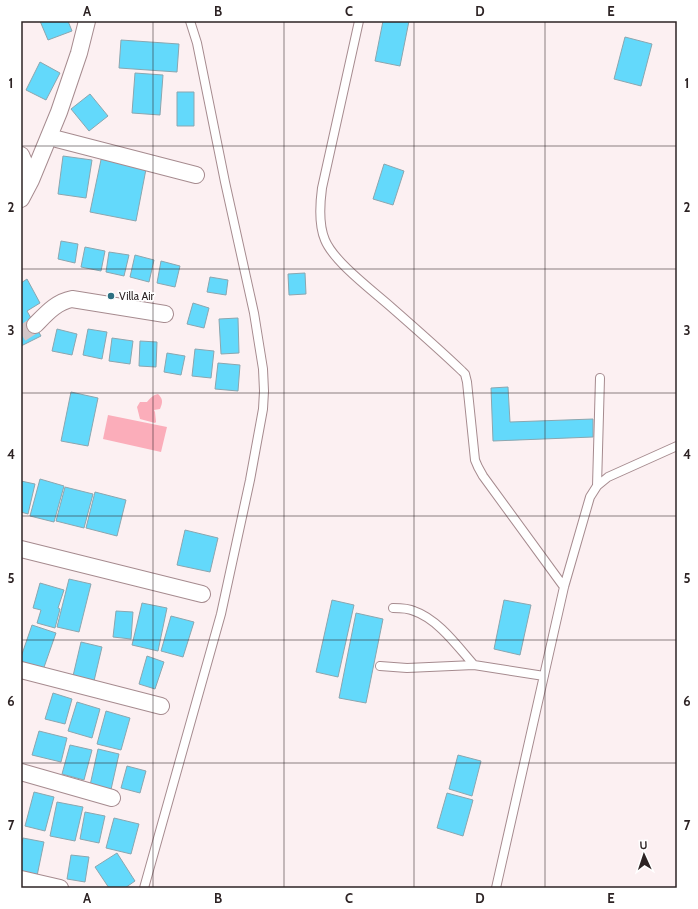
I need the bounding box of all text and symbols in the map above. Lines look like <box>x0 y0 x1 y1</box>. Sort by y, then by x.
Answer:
text: A <box>83 3 92 19</box>
text: B <box>214 3 222 19</box>
text: C <box>345 3 353 19</box>
text: D <box>475 3 485 19</box>
text: E <box>607 3 615 19</box>
text: 1 <box>9 75 13 91</box>
text: 1 <box>685 75 689 91</box>
text: 2 <box>8 199 15 215</box>
text: 2 <box>684 199 691 215</box>
place label: Villa Air <box>119 289 155 303</box>
marker: Villa Air <box>106 291 116 301</box>
text: 3 <box>7 322 15 338</box>
text: 3 <box>683 322 691 338</box>
text: 4 <box>7 446 15 462</box>
text: 4 <box>683 446 691 462</box>
text: 5 <box>8 570 15 586</box>
text: 5 <box>684 570 691 586</box>
text: 6 <box>7 693 15 709</box>
text: 6 <box>683 693 691 709</box>
text: 7 <box>8 817 15 833</box>
text: 7 <box>684 817 691 833</box>
north arrow <box>624 835 664 875</box>
text: U <box>639 838 648 852</box>
text: A <box>83 890 92 906</box>
text: B <box>214 890 222 906</box>
text: C <box>345 890 353 906</box>
text: D <box>475 890 485 906</box>
text: E <box>607 890 615 906</box>

